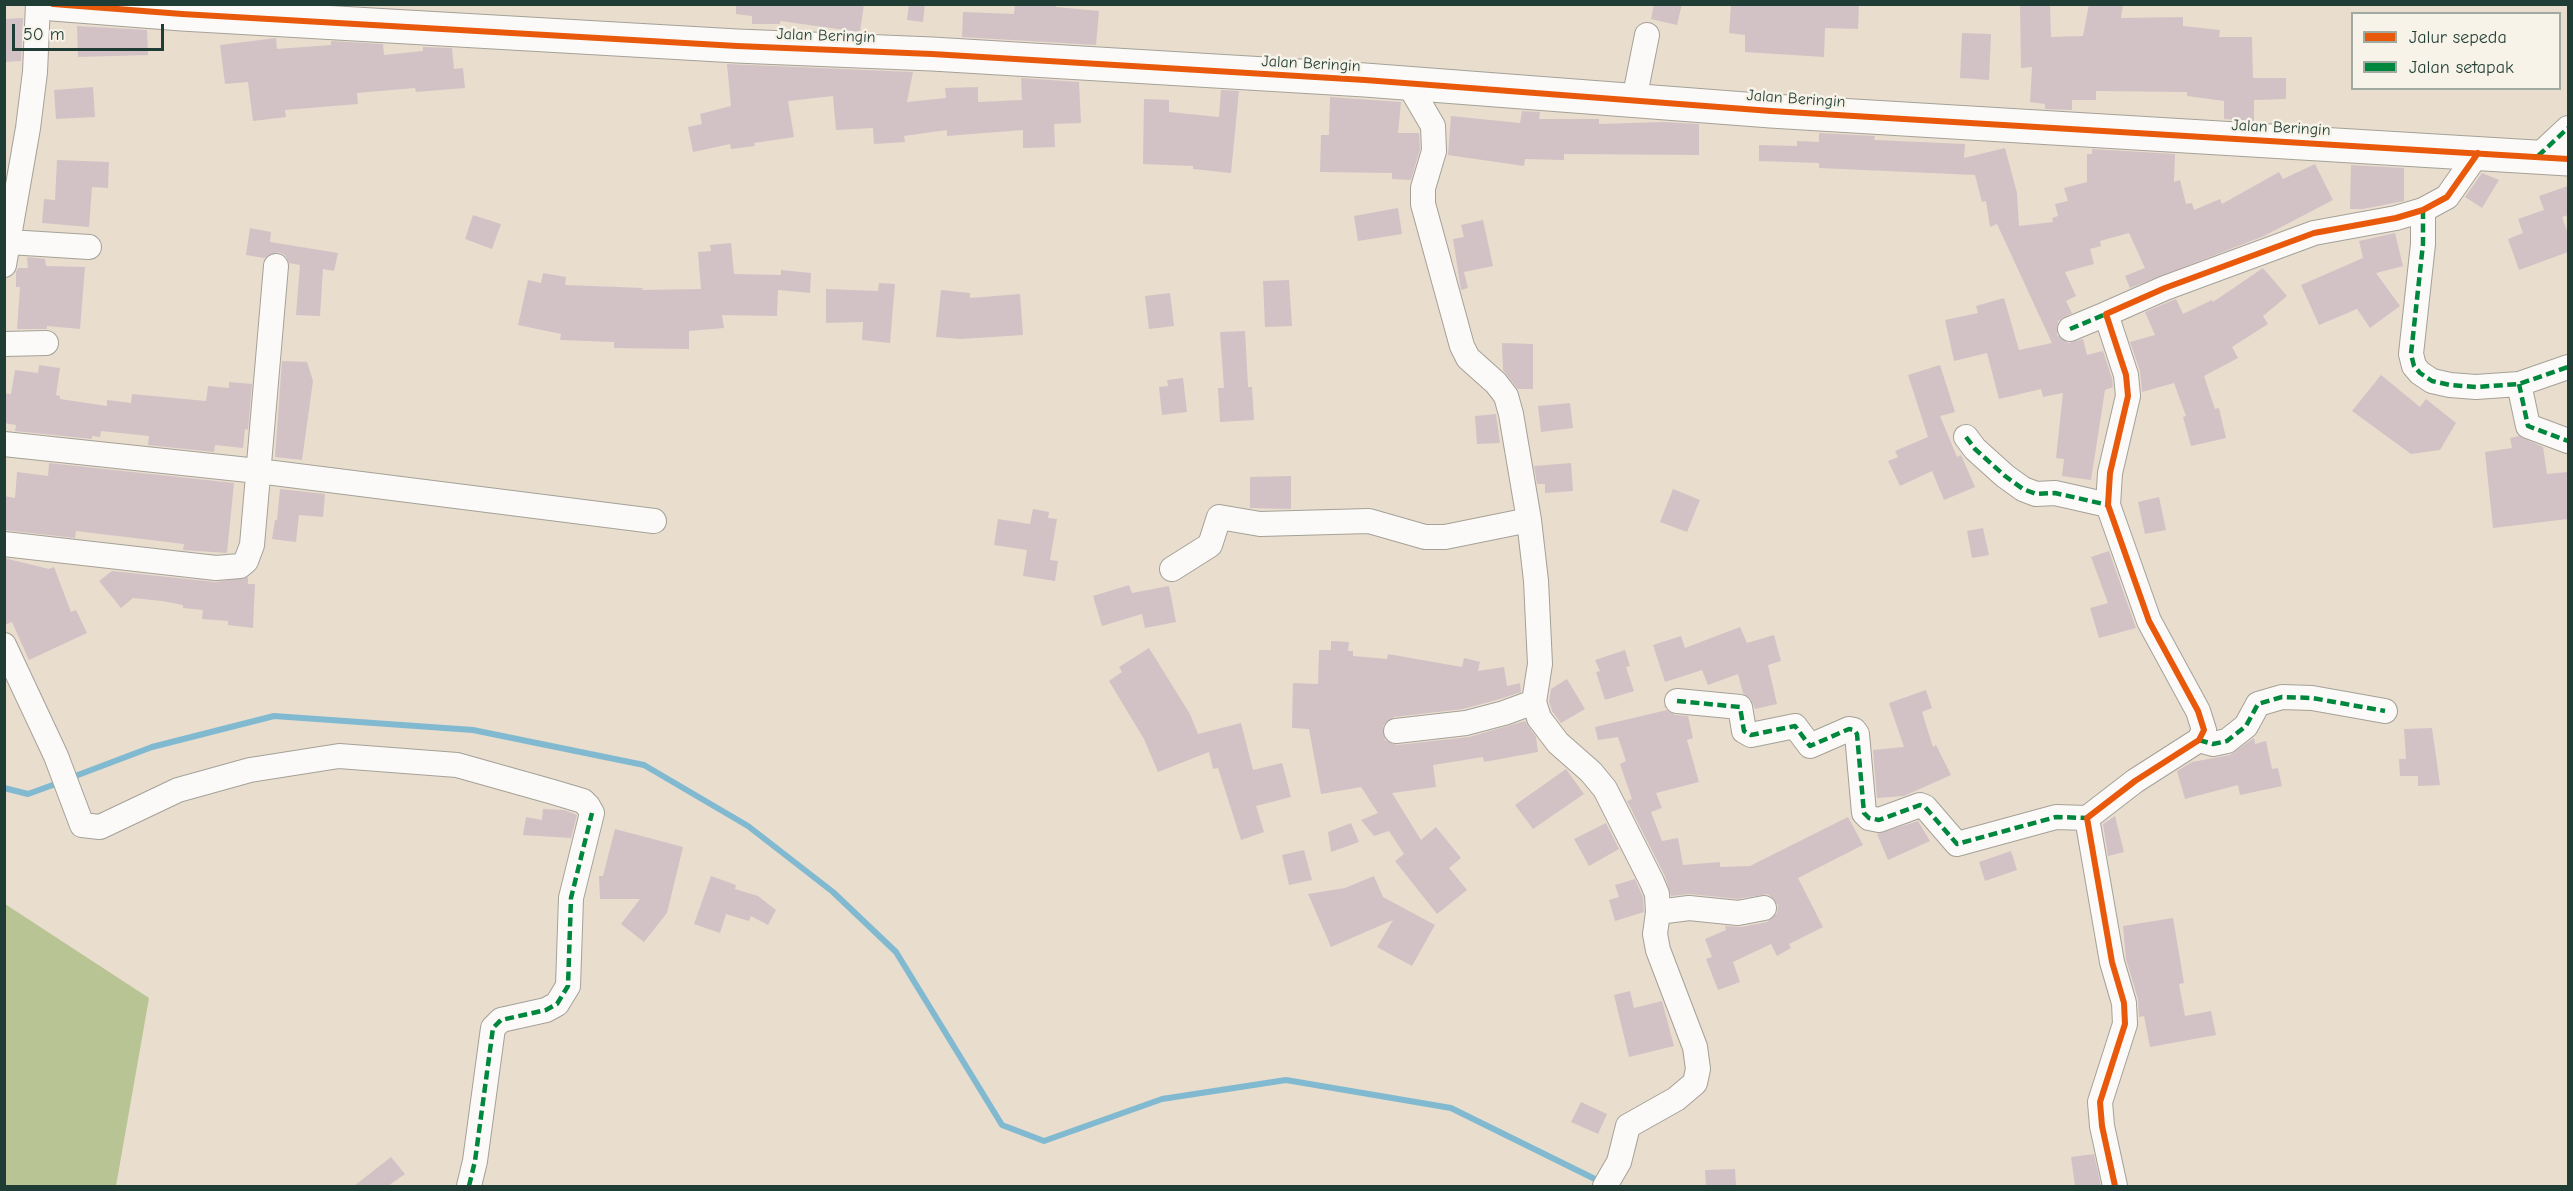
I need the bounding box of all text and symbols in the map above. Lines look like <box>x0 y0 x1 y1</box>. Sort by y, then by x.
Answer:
scale bar <box>15 12 166 50</box>
legend <box>2351 12 2561 90</box>
text: 50 m <box>23 24 65 45</box>
street label: Jalan Beringin <box>776 25 876 47</box>
text: Jalur sepeda <box>2409 27 2507 48</box>
street label: Jalan Beringin <box>1261 52 1361 76</box>
text: Jalan setapak <box>2409 57 2514 78</box>
street label: Jalan Beringin <box>1746 86 1846 112</box>
street label: Jalan Beringin <box>2231 116 2331 140</box>

